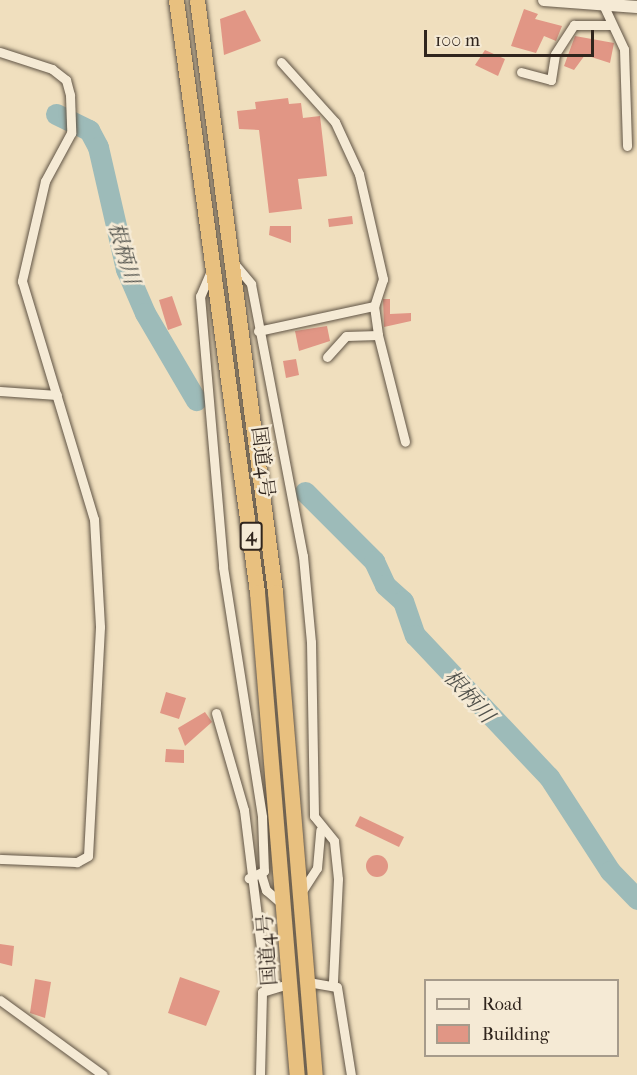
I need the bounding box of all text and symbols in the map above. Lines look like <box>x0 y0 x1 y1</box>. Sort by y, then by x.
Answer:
scale bar <box>427 18 596 56</box>
text: 100 m <box>435 30 480 51</box>
water label: 根柄川 <box>103 219 145 287</box>
street label: 国道4号 <box>247 425 279 499</box>
road number: 4 <box>239 521 263 551</box>
water label: 根柄川 <box>439 664 499 728</box>
street label: 国道4号 <box>253 913 281 987</box>
legend <box>424 979 619 1057</box>
text: Road <box>482 994 522 1015</box>
text: Building <box>482 1024 549 1045</box>

